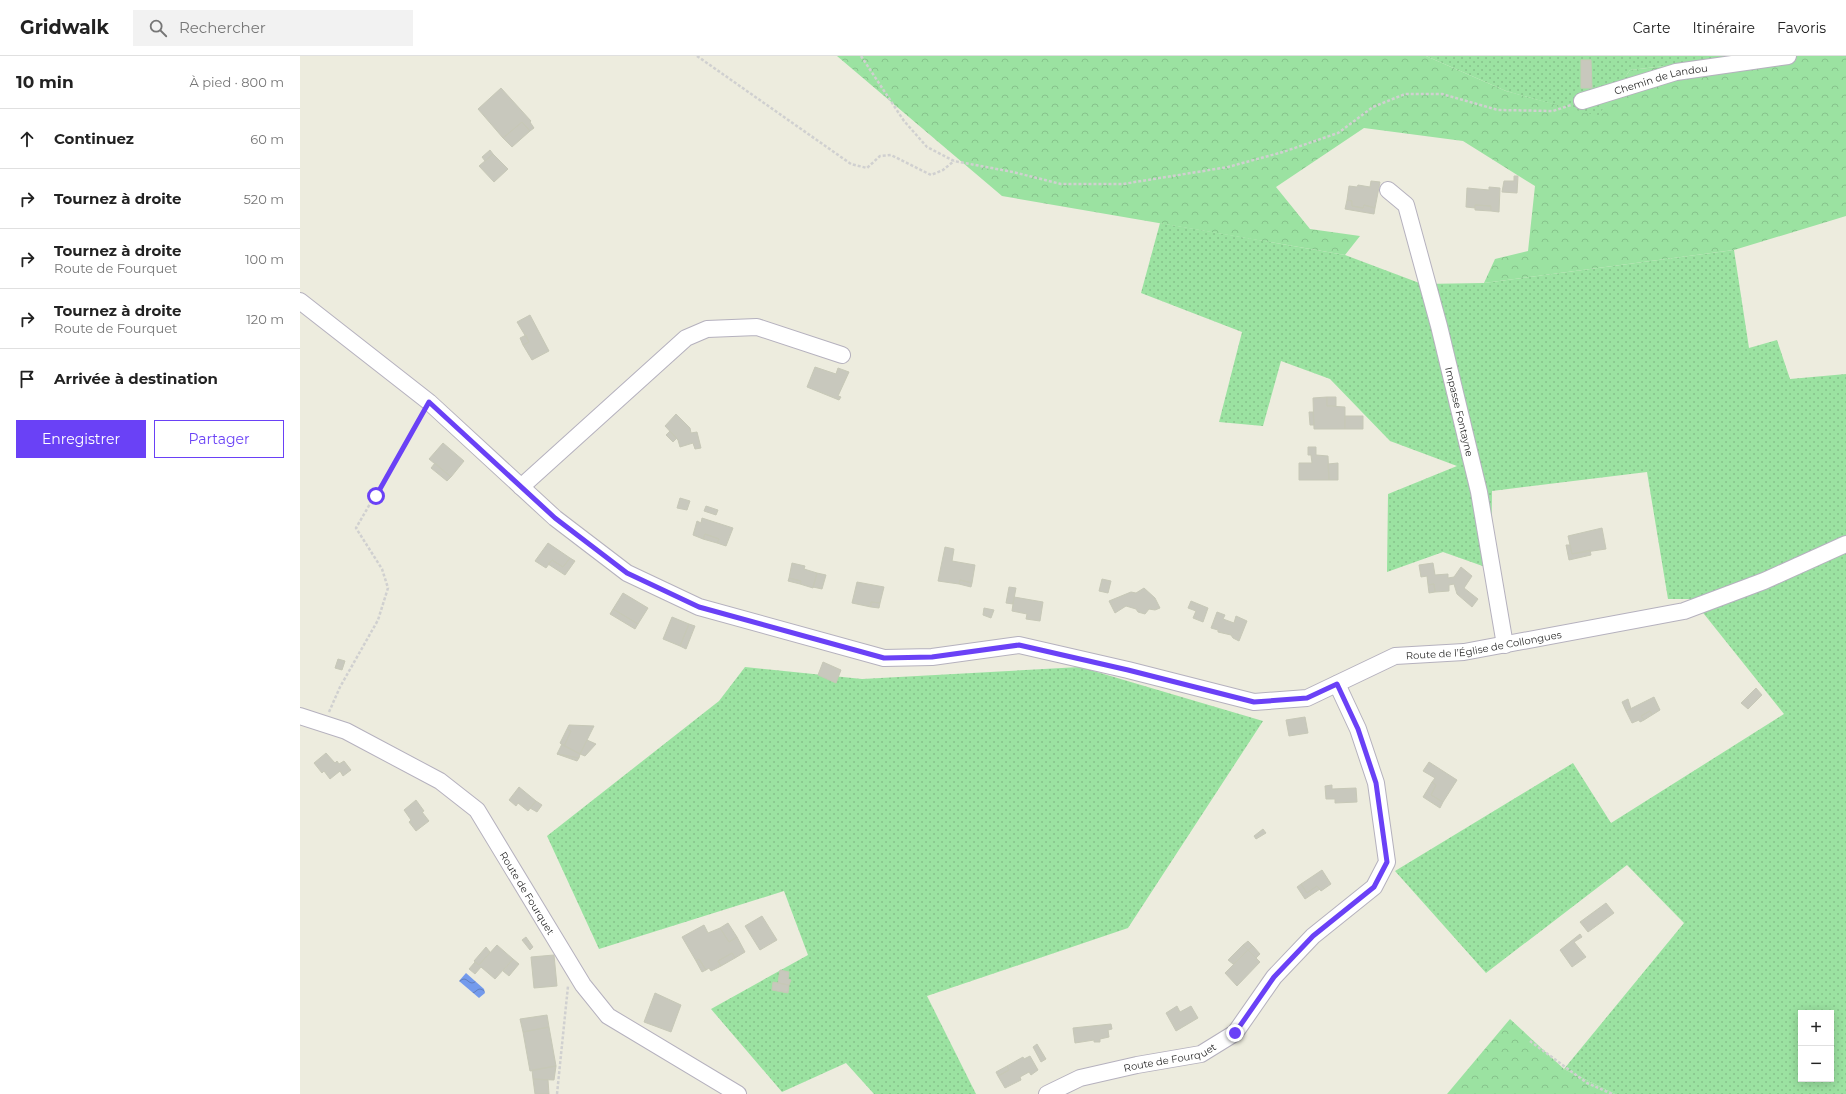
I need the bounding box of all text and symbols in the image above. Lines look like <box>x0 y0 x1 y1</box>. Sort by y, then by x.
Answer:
search box <box>133 10 413 46</box>
text: Gridwalk <box>20 16 109 39</box>
icon: search <box>147 17 169 39</box>
text: Rechercher <box>179 18 266 37</box>
text: Carte <box>1633 19 1670 37</box>
text: Itinéraire <box>1692 19 1755 37</box>
text: Favoris <box>1777 19 1826 37</box>
street label: Chemin de Landou <box>1613 62 1709 98</box>
text: 10 min <box>16 72 74 92</box>
text: À pied · 800 m <box>190 74 284 90</box>
icon: ahead <box>16 128 38 150</box>
text: Continuez <box>54 129 134 148</box>
text: 60 m <box>250 131 284 147</box>
icon: right <box>16 188 38 210</box>
text: Tournez à droite <box>54 189 182 208</box>
text: 520 m <box>244 191 284 207</box>
text: Tournez à droite <box>54 241 182 260</box>
icon: right <box>16 248 38 270</box>
text: 100 m <box>245 251 284 267</box>
text: Route de Fourquet <box>54 260 177 276</box>
text: Tournez à droite <box>54 301 182 320</box>
icon: right <box>16 308 38 330</box>
text: 120 m <box>246 311 284 327</box>
text: Route de Fourquet <box>54 320 177 336</box>
street label: Impasse Fontayne <box>1442 366 1476 458</box>
icon: arrive <box>16 368 38 390</box>
text: Arrivée à destination <box>54 369 218 388</box>
button: Enregistrer <box>16 420 146 458</box>
button: Partager <box>154 420 284 458</box>
route start <box>367 487 385 505</box>
street label: Route de l’Église de Collongues <box>1406 628 1563 662</box>
street label: Route de Fourquet <box>497 849 557 937</box>
map controls <box>1798 1010 1834 1082</box>
button: + <box>1798 1010 1834 1046</box>
route end <box>1226 1024 1244 1042</box>
street label: Route de Fourquet <box>1122 1040 1219 1075</box>
button: − <box>1798 1046 1834 1082</box>

